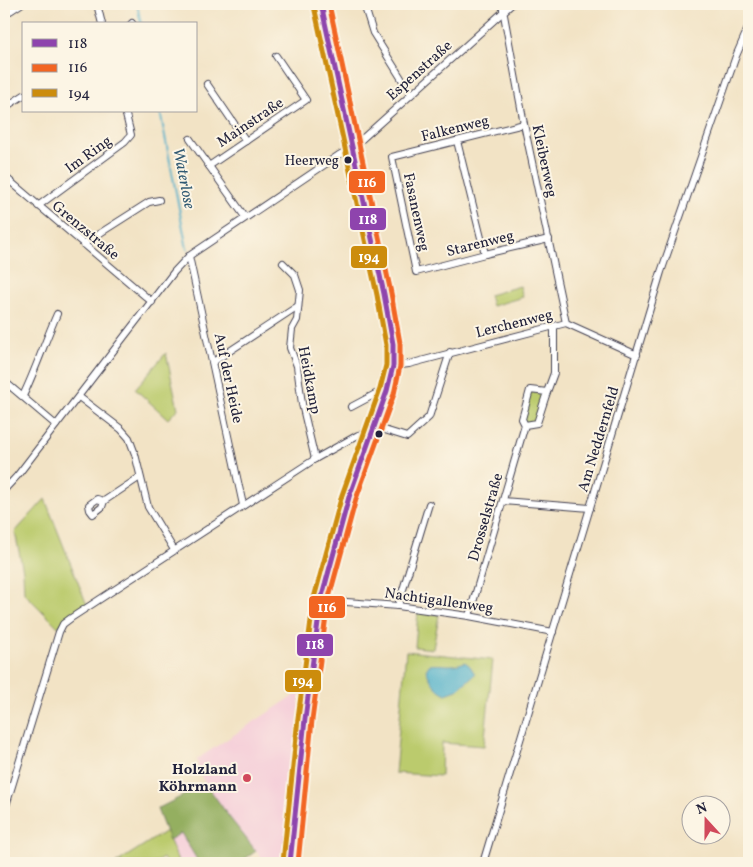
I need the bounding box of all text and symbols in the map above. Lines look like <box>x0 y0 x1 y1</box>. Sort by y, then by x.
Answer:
legend <box>22 22 198 112</box>
text: 118 <box>68 34 87 55</box>
street label: Espenstraße <box>383 36 457 106</box>
text: 116 <box>68 58 87 79</box>
text: 194 <box>68 84 90 105</box>
street label: Mainstraße <box>213 93 288 153</box>
street label: Falkenweg <box>419 111 492 148</box>
street label: Kleiberweg <box>526 123 562 200</box>
street label: Im Ring <box>61 131 117 179</box>
water label: Waterlose <box>166 146 200 211</box>
place label: Heerweg <box>285 152 339 171</box>
marker: Heerweg <box>343 155 353 165</box>
line badge: 116 <box>348 170 386 194</box>
street label: Fasanenweg <box>397 171 434 254</box>
text: 116 <box>358 174 377 193</box>
street label: Grenzstraße <box>47 197 123 266</box>
line badge: 118 <box>349 207 387 231</box>
text: 118 <box>359 211 377 230</box>
street label: Starenweg <box>444 226 517 263</box>
line badge: 194 <box>350 245 388 269</box>
text: 194 <box>358 249 380 268</box>
street label: Lerchenweg <box>474 305 555 344</box>
street label: Auf der Heide <box>208 331 247 425</box>
street label: Heidkamp <box>292 344 325 416</box>
street label: Am Neddernfeld <box>573 384 625 495</box>
unlabelled marker <box>374 429 384 439</box>
street label: Drosselstraße <box>464 471 509 564</box>
street label: Nachtigallenweg <box>383 583 495 620</box>
line badge: 116 <box>308 595 346 619</box>
text: 116 <box>318 599 337 618</box>
line badge: 118 <box>296 633 334 657</box>
text: 118 <box>306 636 324 655</box>
line badge: 194 <box>284 669 322 693</box>
text: 194 <box>292 673 314 692</box>
place label: Holzland Köhrmann <box>159 760 237 798</box>
marker: Holzland Köhrmann <box>241 772 253 784</box>
north arrow <box>680 794 730 844</box>
text: N <box>694 799 710 820</box>

